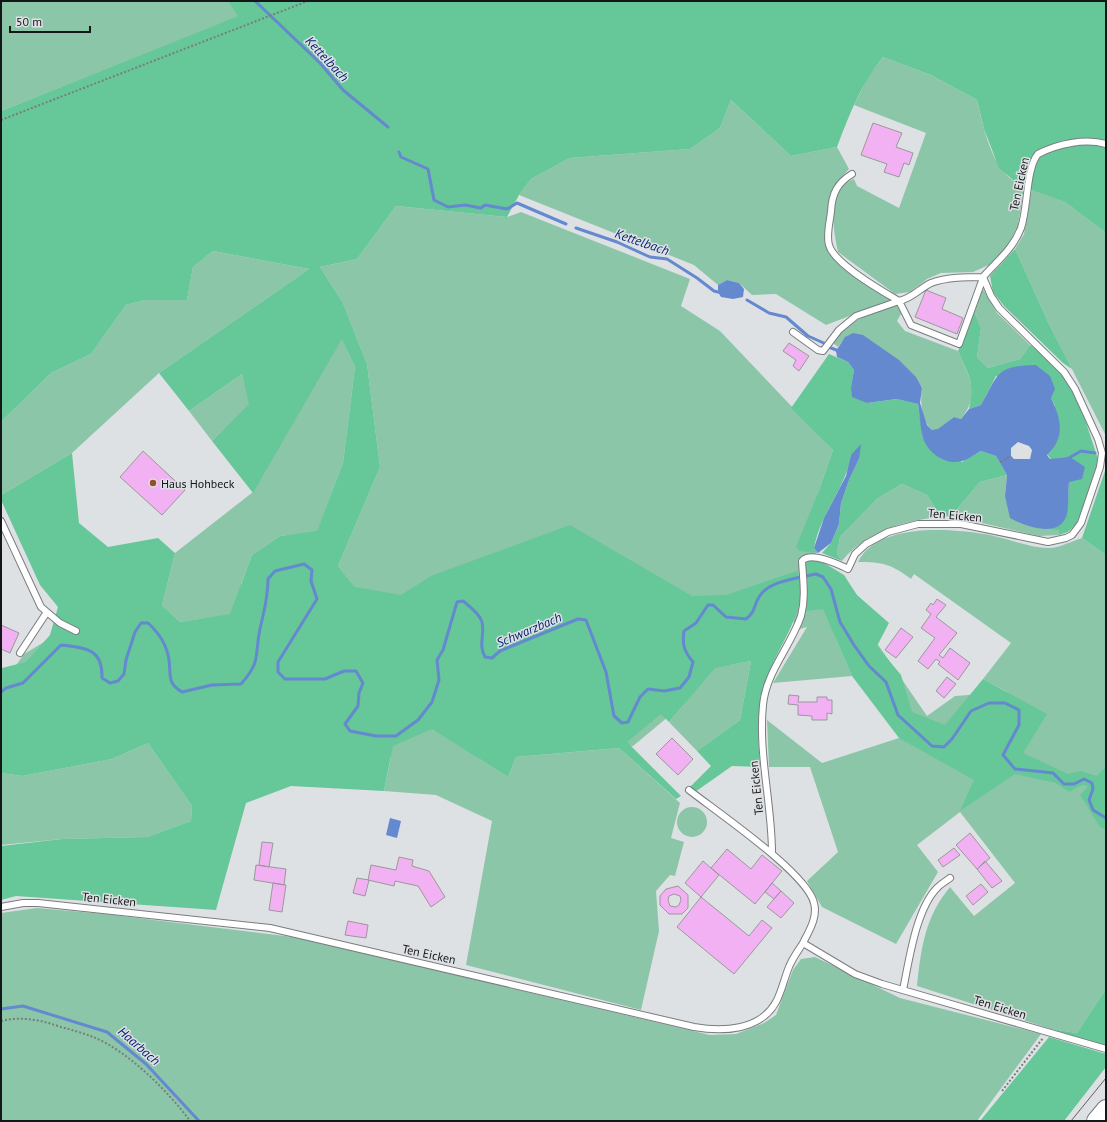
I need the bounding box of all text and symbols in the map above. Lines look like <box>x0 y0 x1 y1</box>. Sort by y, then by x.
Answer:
scale bar <box>10 8 90 34</box>
text: 50 m <box>16 14 42 29</box>
water label: Kettelbach <box>302 33 352 85</box>
street label: Ten Eicken <box>1006 156 1032 212</box>
water label: Kettelbach <box>613 225 671 259</box>
place label: Haus Hohbeck <box>161 476 235 491</box>
marker: Haus Hohbeck <box>148 478 158 488</box>
street label: Ten Eicken <box>927 505 983 525</box>
water label: Schwarzbach <box>494 609 564 651</box>
street label: Ten Eicken <box>746 760 766 816</box>
street label: Ten Eicken <box>81 889 137 909</box>
street label: Ten Eicken <box>401 941 457 967</box>
street label: Ten Eicken <box>972 992 1028 1022</box>
water label: Haarbach <box>114 1023 164 1069</box>

